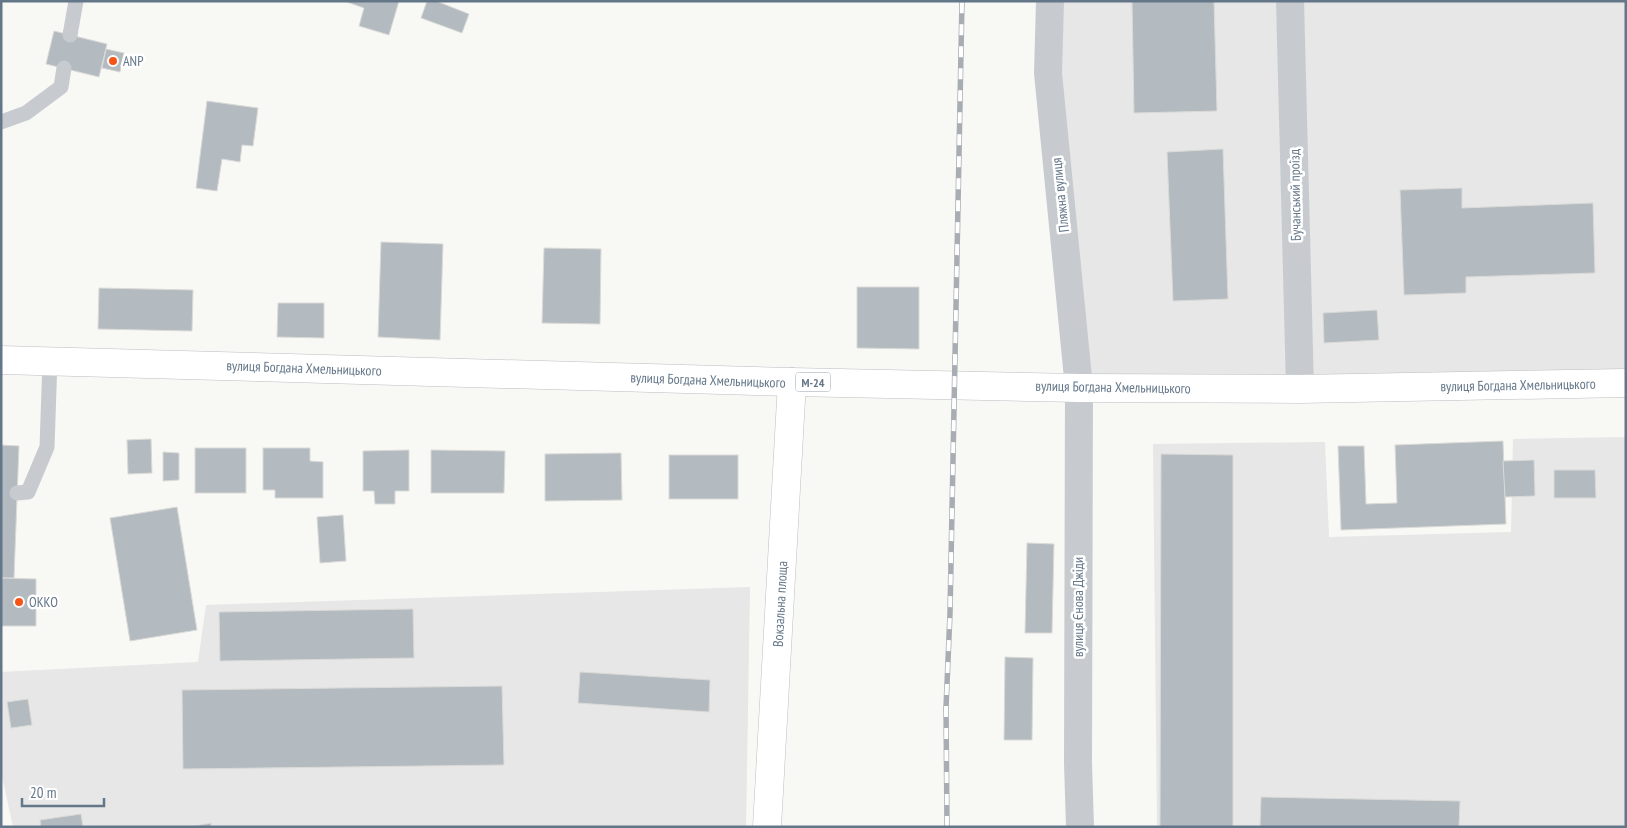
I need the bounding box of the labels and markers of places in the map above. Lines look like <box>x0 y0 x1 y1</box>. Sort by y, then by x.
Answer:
place label: ANP <box>123 52 143 70</box>
marker: ANP <box>107 55 119 67</box>
place label: ОККО <box>29 593 58 611</box>
marker: ОККО <box>13 596 25 608</box>

